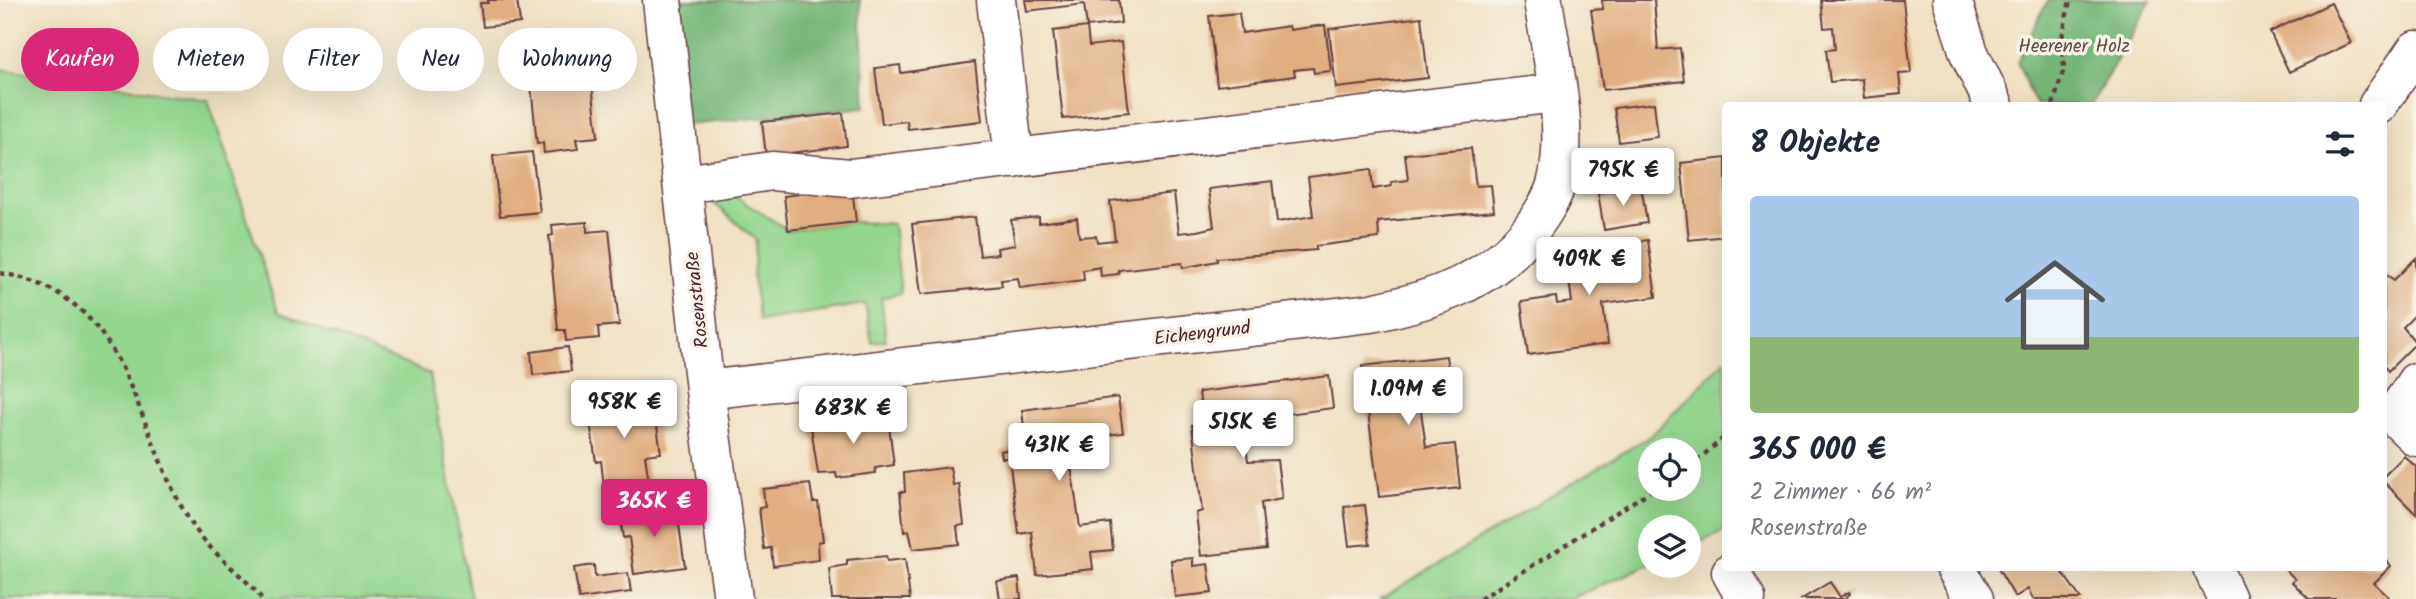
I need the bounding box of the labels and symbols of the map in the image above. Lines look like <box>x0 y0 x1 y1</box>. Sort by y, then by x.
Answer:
park label: Heerener Holz <box>2018 32 2130 62</box>
pin: 795K € <box>1566 148 1680 208</box>
pin: 409K € <box>1532 238 1646 297</box>
street label: Rosenstraße <box>678 250 718 349</box>
street label: Eichengrund <box>1152 313 1253 355</box>
pin: 1.09M € <box>1343 368 1473 427</box>
pin: 958K € <box>567 380 681 440</box>
pin: 683K € <box>796 386 910 446</box>
pin: 515K € <box>1186 400 1300 460</box>
pin: 431K € <box>1002 424 1116 483</box>
pin: 365K € <box>597 480 711 539</box>

